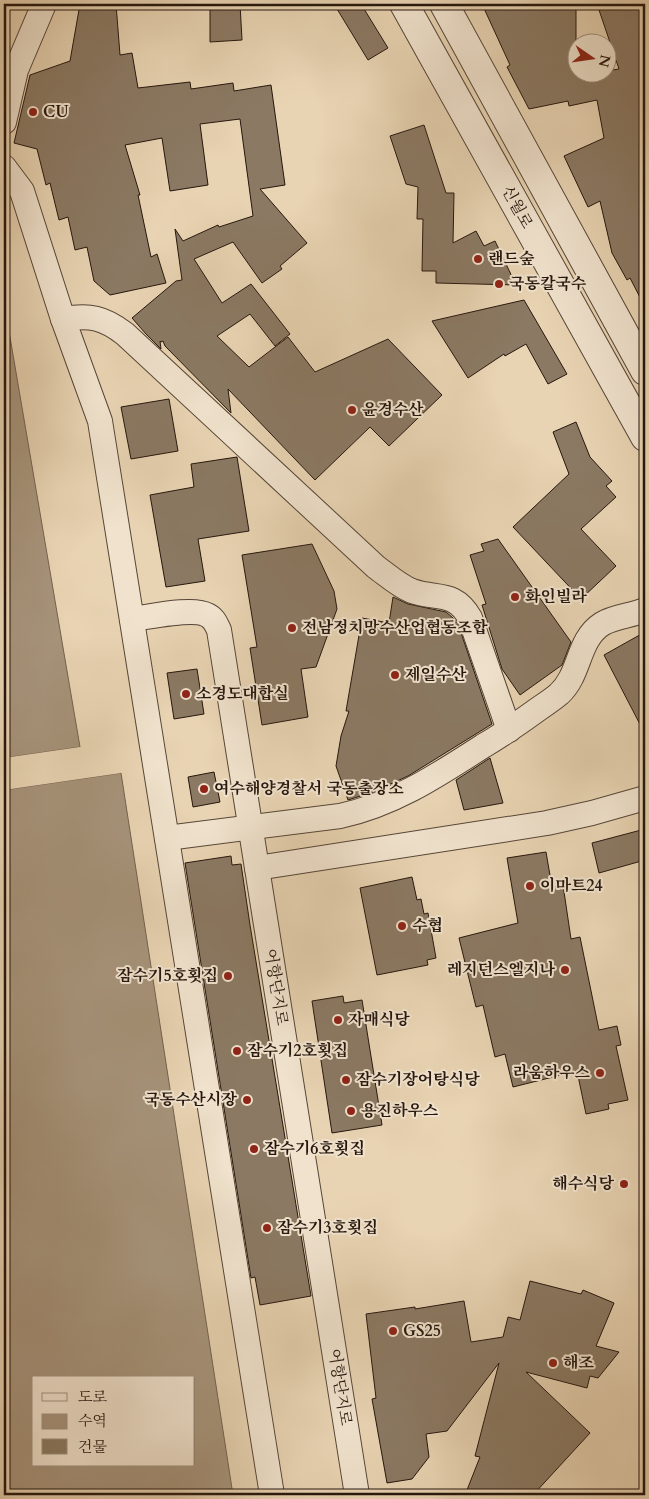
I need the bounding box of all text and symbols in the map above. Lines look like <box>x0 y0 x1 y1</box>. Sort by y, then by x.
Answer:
north arrow <box>566 32 616 82</box>
text: N <box>594 53 615 69</box>
place label: CU <box>43 101 68 123</box>
marker: CU <box>27 106 39 118</box>
street label: 신월로 <box>496 181 538 233</box>
place label: 랜드숲 <box>488 248 535 270</box>
marker: 랜드숲 <box>472 253 484 265</box>
place label: 국동칼국수 <box>509 273 587 295</box>
marker: 국동칼국수 <box>493 278 505 290</box>
place label: 윤경수산 <box>362 399 424 421</box>
marker: 윤경수산 <box>346 404 358 416</box>
place label: 화인빌라 <box>525 586 587 608</box>
marker: 화인빌라 <box>509 591 521 603</box>
place label: 전남정치망수산업협동조합 <box>302 617 488 639</box>
marker: 전남정치망수산업협동조합 <box>286 622 298 634</box>
place label: 제일수산 <box>405 664 467 686</box>
marker: 제일수산 <box>389 669 401 681</box>
place label: 소경도대합실 <box>196 683 289 705</box>
marker: 소경도대합실 <box>180 688 192 700</box>
place label: 여수해양경찰서 국동출장소 <box>214 778 404 800</box>
marker: 여수해양경찰서 국동출장소 <box>198 783 210 795</box>
place label: 이마트24 <box>540 875 603 897</box>
marker: 이마트24 <box>524 880 536 892</box>
place label: 수협 <box>412 915 443 937</box>
marker: 수협 <box>396 920 408 932</box>
street label: 어항단지로 <box>259 947 293 1027</box>
place label: 레지던스엘지나 <box>447 959 556 981</box>
marker: 레지던스엘지나 <box>559 964 571 976</box>
place label: 잠수기5호횟집 <box>117 965 218 987</box>
marker: 잠수기5호횟집 <box>222 970 234 982</box>
place label: 자매식당 <box>348 1009 410 1031</box>
marker: 자매식당 <box>332 1014 344 1026</box>
place label: 잠수기2호횟집 <box>247 1040 348 1062</box>
marker: 잠수기2호횟집 <box>231 1045 243 1057</box>
place label: 라움하우스 <box>513 1062 591 1084</box>
marker: 라움하우스 <box>594 1067 606 1079</box>
place label: 잠수기장어탕식당 <box>356 1069 480 1091</box>
marker: 잠수기장어탕식당 <box>340 1074 352 1086</box>
place label: 국동수산시장 <box>144 1089 238 1111</box>
marker: 국동수산시장 <box>241 1094 253 1106</box>
place label: 용진하우스 <box>361 1100 439 1122</box>
marker: 용진하우스 <box>345 1105 357 1117</box>
place label: 잠수기6호횟집 <box>264 1138 365 1160</box>
marker: 잠수기6호횟집 <box>248 1143 260 1155</box>
place label: 해수식당 <box>552 1173 615 1195</box>
marker: 해수식당 <box>618 1178 630 1190</box>
place label: 잠수기3호횟집 <box>277 1217 378 1239</box>
marker: 잠수기3호횟집 <box>261 1222 273 1234</box>
place label: GS25 <box>403 1320 441 1342</box>
marker: GS25 <box>387 1325 399 1337</box>
street label: 어항단지로 <box>323 1347 357 1427</box>
place label: 해조 <box>563 1352 594 1374</box>
marker: 해조 <box>547 1357 559 1369</box>
legend <box>32 1376 195 1466</box>
text: 도로 <box>78 1387 107 1407</box>
text: 수역 <box>78 1411 107 1431</box>
text: 건물 <box>78 1437 107 1457</box>

